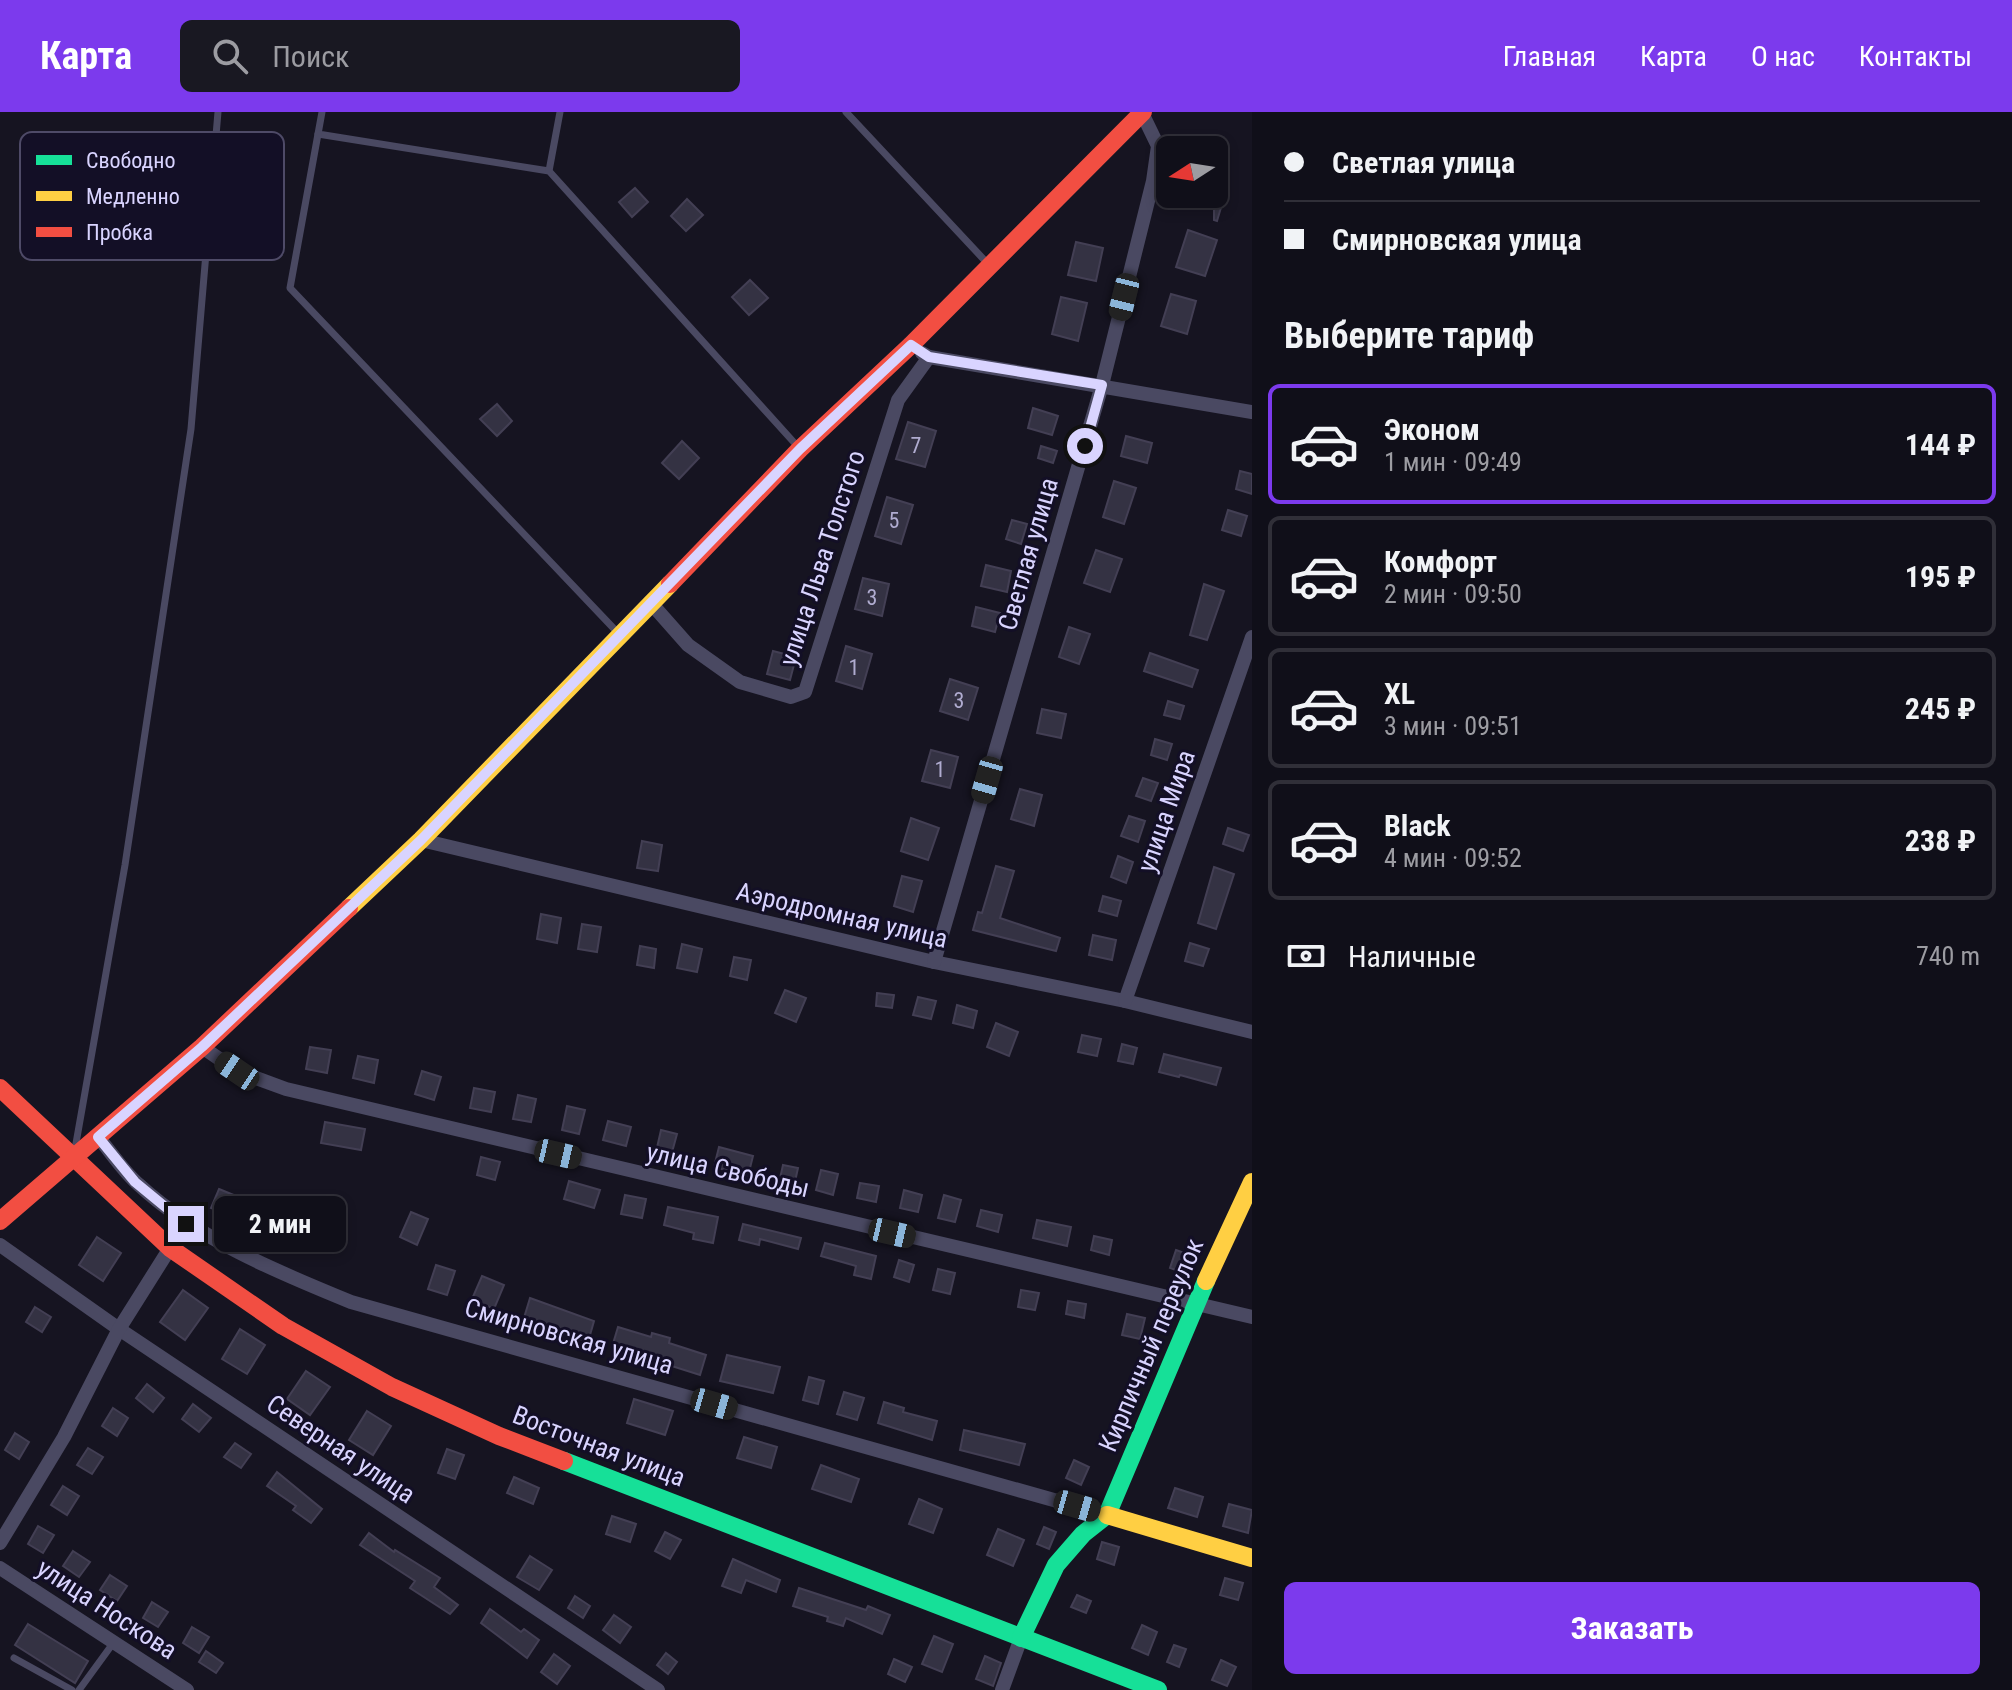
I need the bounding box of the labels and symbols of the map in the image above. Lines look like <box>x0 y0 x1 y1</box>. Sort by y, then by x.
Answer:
legend <box>20 132 284 260</box>
north arrow <box>1156 136 1228 208</box>
text: Свободно <box>86 148 176 173</box>
text: Медленно <box>86 184 180 209</box>
text: Пробка <box>86 220 153 245</box>
car <box>1107 271 1141 323</box>
route start <box>1067 428 1103 464</box>
house number: 7 <box>911 433 921 458</box>
street label: улица Льва Толстого <box>773 446 871 670</box>
street label: Светлая улица <box>992 474 1064 634</box>
house number: 5 <box>889 508 899 533</box>
house number: 3 <box>867 585 877 610</box>
house number: 1 <box>849 655 859 680</box>
house number: 3 <box>954 688 964 713</box>
street label: улица Мира <box>1131 746 1201 876</box>
car <box>969 754 1005 806</box>
house number: 1 <box>935 757 945 782</box>
street label: Аэродромная улица <box>733 876 951 954</box>
car <box>210 1048 264 1094</box>
car <box>532 1137 584 1171</box>
street label: улица Свободы <box>644 1137 812 1203</box>
callout: 2 мин <box>214 1196 346 1252</box>
route end <box>168 1206 204 1242</box>
car <box>866 1216 918 1250</box>
street label: Кирпичный переулок <box>1092 1233 1210 1456</box>
street label: Смирновская улица <box>461 1292 677 1380</box>
car <box>688 1386 740 1422</box>
street label: Северная улица <box>261 1388 421 1510</box>
street label: Восточная улица <box>508 1399 690 1493</box>
car <box>1051 1488 1103 1524</box>
street label: улица Носкова <box>31 1553 183 1665</box>

